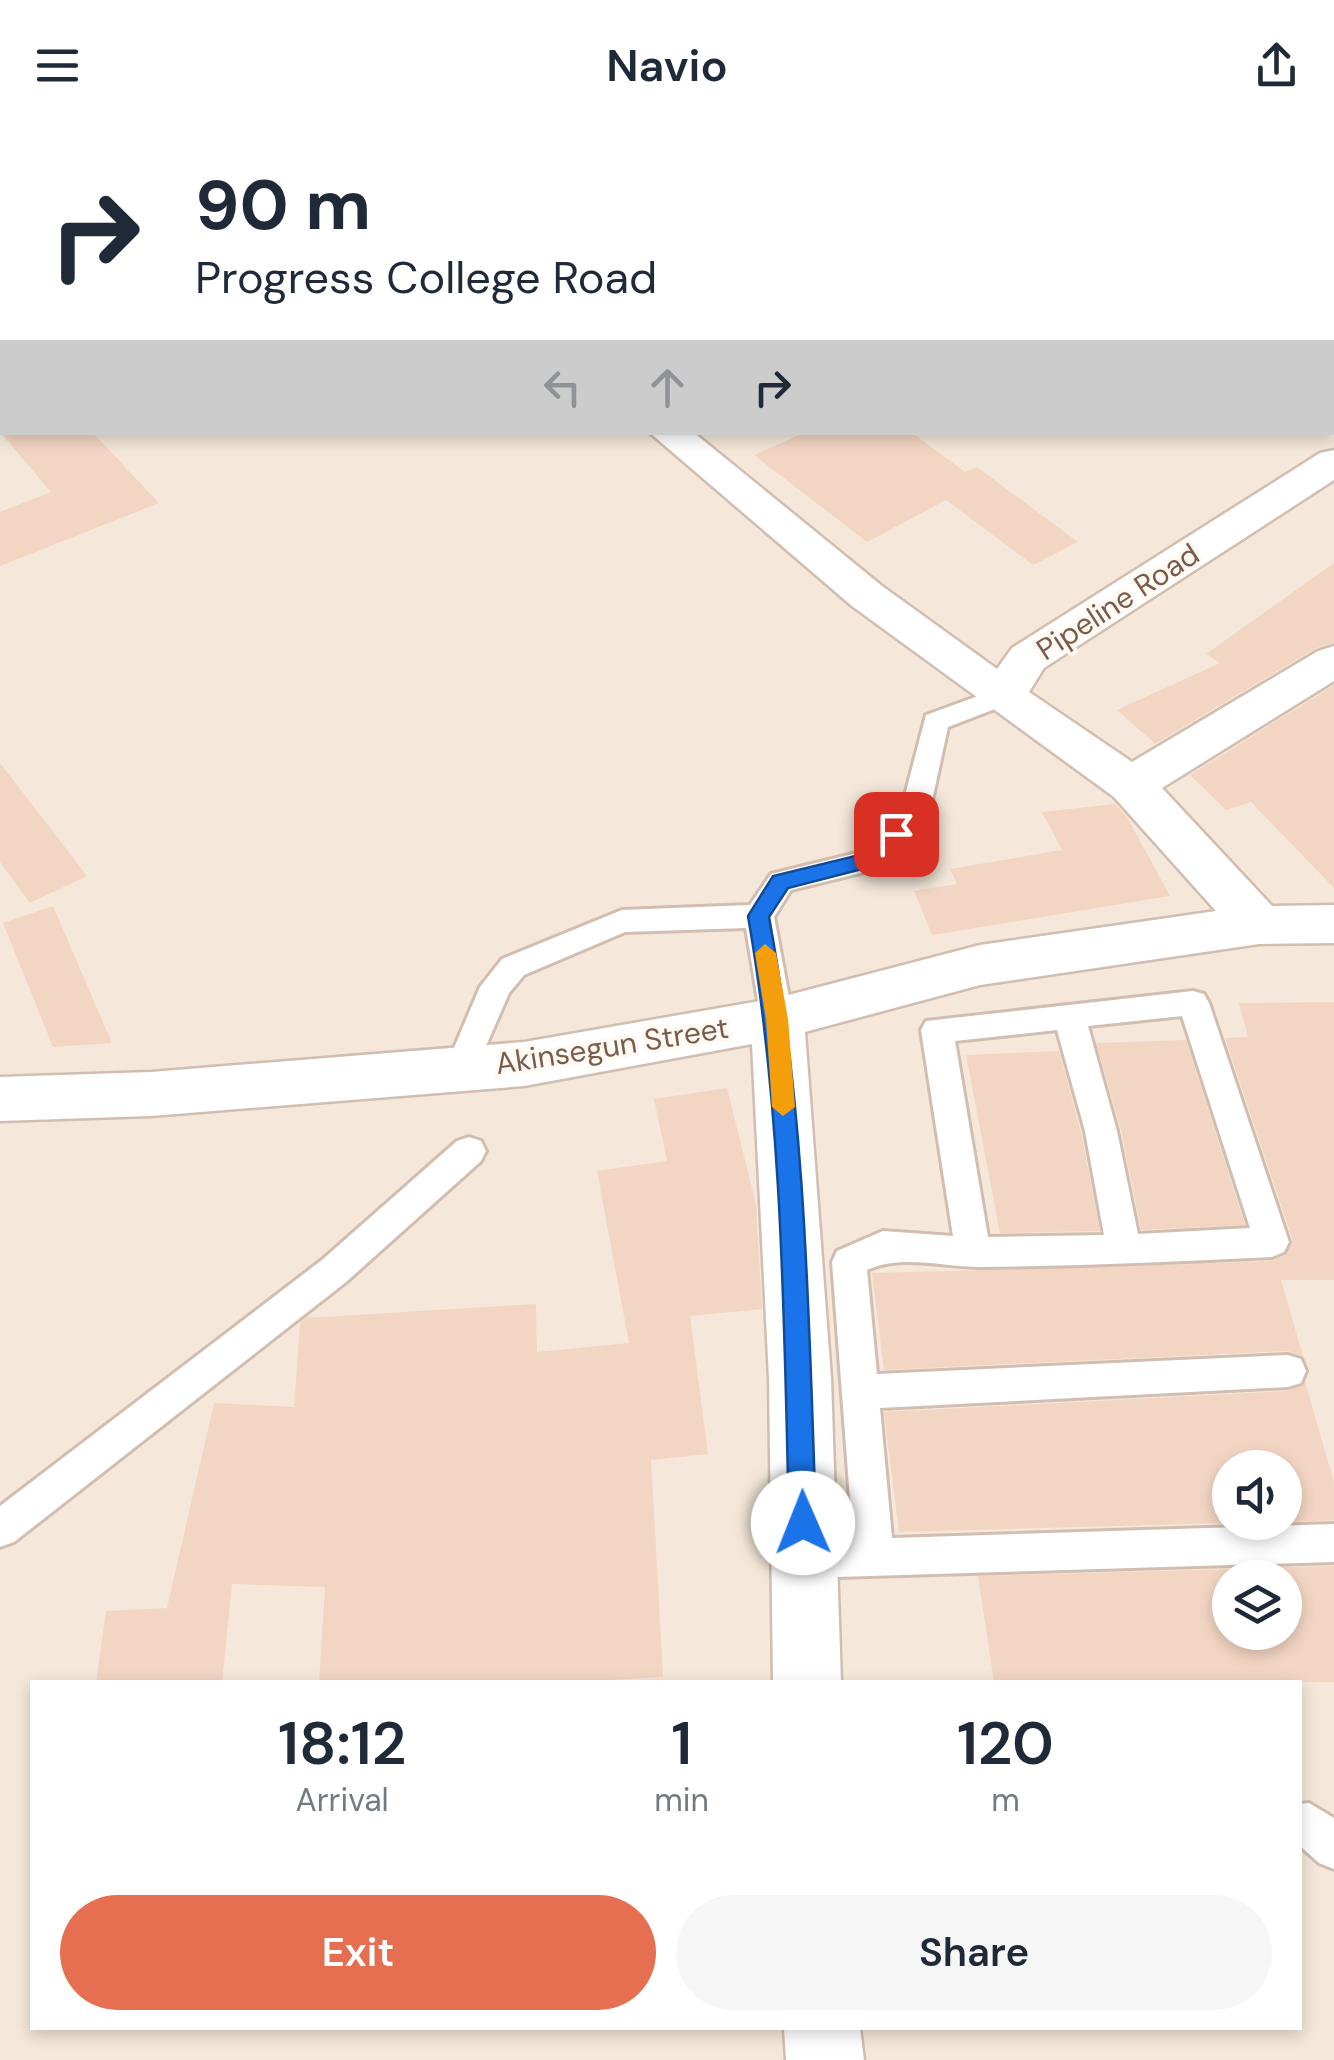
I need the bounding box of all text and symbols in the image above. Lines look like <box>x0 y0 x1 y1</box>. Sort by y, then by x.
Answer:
text: Navio <box>606 36 728 95</box>
icon: menu <box>30 38 85 93</box>
icon: share <box>1249 38 1304 93</box>
text: 90 m <box>195 160 371 251</box>
icon: right <box>30 170 160 300</box>
text: Progress College Road <box>195 248 657 307</box>
icon: left <box>535 360 590 415</box>
icon: ahead <box>640 360 695 415</box>
icon: right <box>745 360 800 415</box>
street label: Pipeline Road <box>1029 534 1207 669</box>
pin <box>854 792 939 877</box>
icon: arrive <box>869 807 924 862</box>
street label: Akinsegun Street <box>493 1008 731 1083</box>
map controls <box>1212 1450 1302 1650</box>
button: sound <box>1212 1450 1302 1540</box>
position arrow <box>751 1471 855 1575</box>
button: layers <box>1212 1560 1302 1650</box>
text: 18:12 <box>278 1704 406 1783</box>
text: 1 <box>671 1704 692 1783</box>
text: 120 <box>957 1704 1054 1783</box>
text: Arrival <box>296 1779 389 1821</box>
text: min <box>654 1779 709 1821</box>
text: m <box>991 1779 1020 1821</box>
button: Exit <box>60 1895 656 2010</box>
button: Share <box>676 1895 1272 2010</box>

